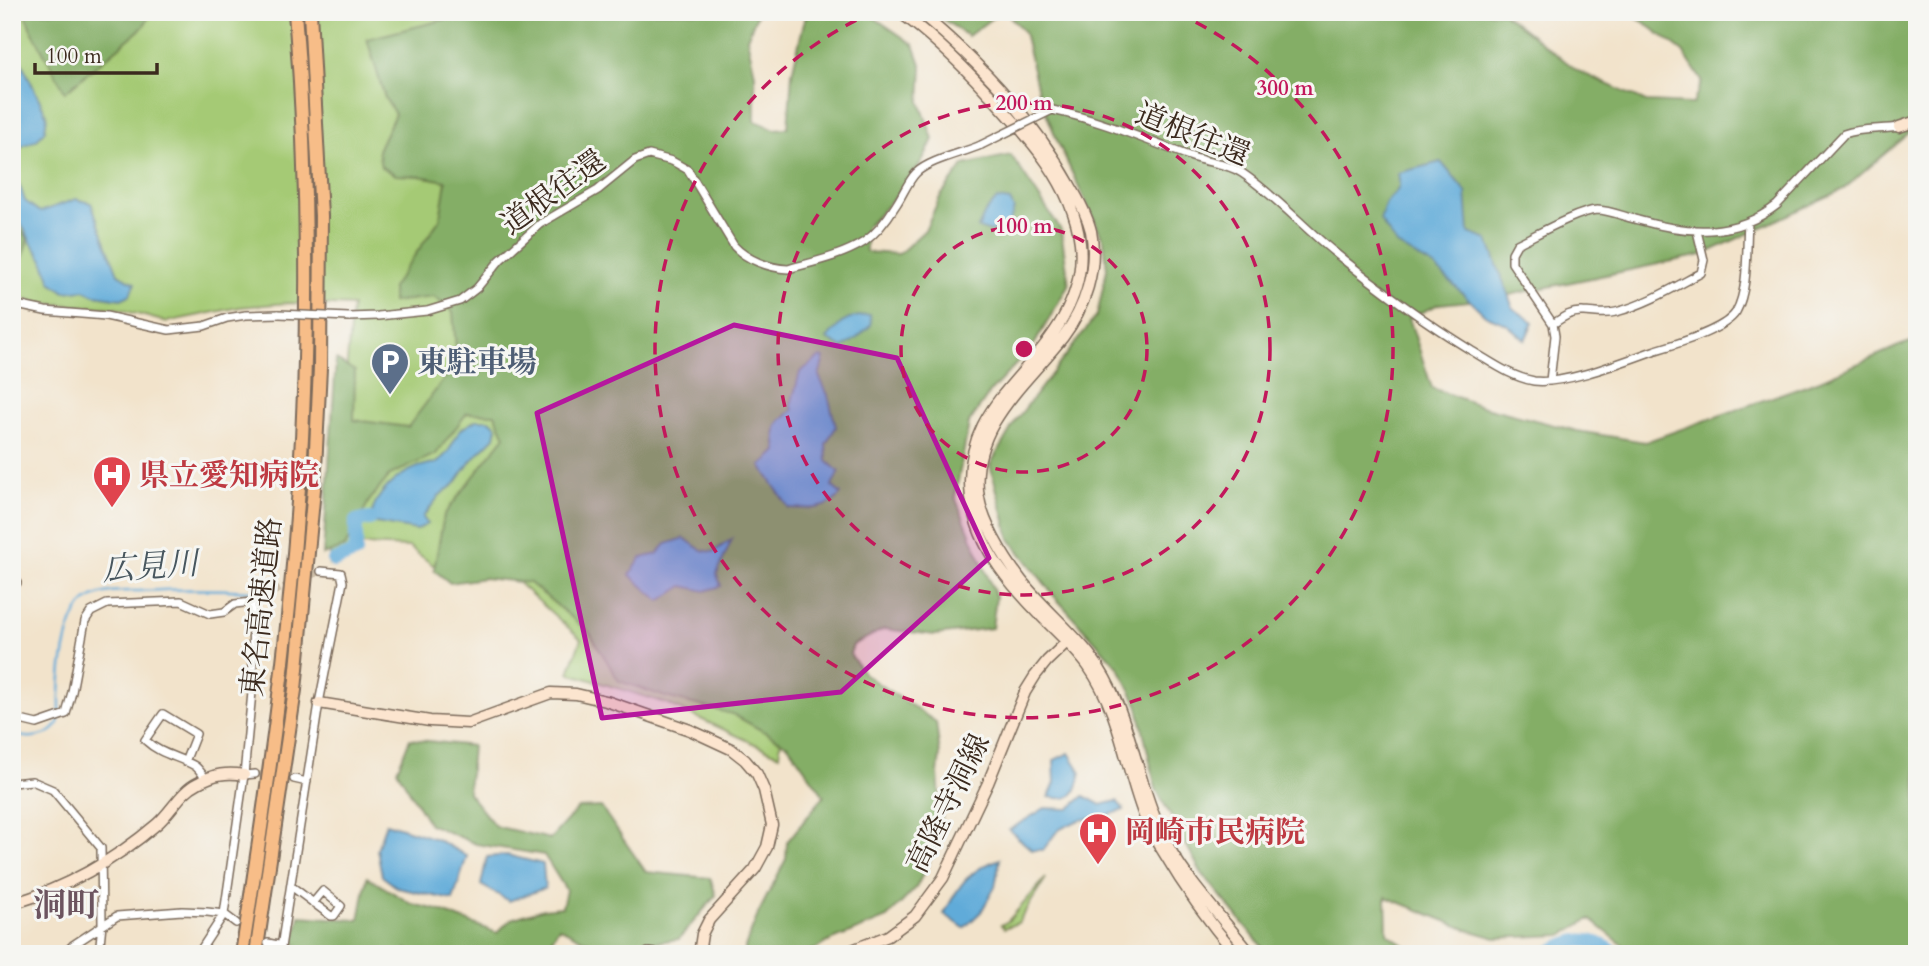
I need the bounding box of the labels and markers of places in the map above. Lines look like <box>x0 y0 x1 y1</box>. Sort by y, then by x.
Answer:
centre of rings <box>1012 337 1036 361</box>
parking icon: 東駐車場 <box>369 341 411 396</box>
place label: 東駐車場 <box>417 342 537 383</box>
hospital icon: 県立愛知病院 <box>91 454 133 509</box>
place label: 県立愛知病院 <box>139 455 319 496</box>
hospital icon: 岡崎市民病院 <box>1077 811 1119 866</box>
place label: 岡崎市民病院 <box>1125 812 1305 853</box>

